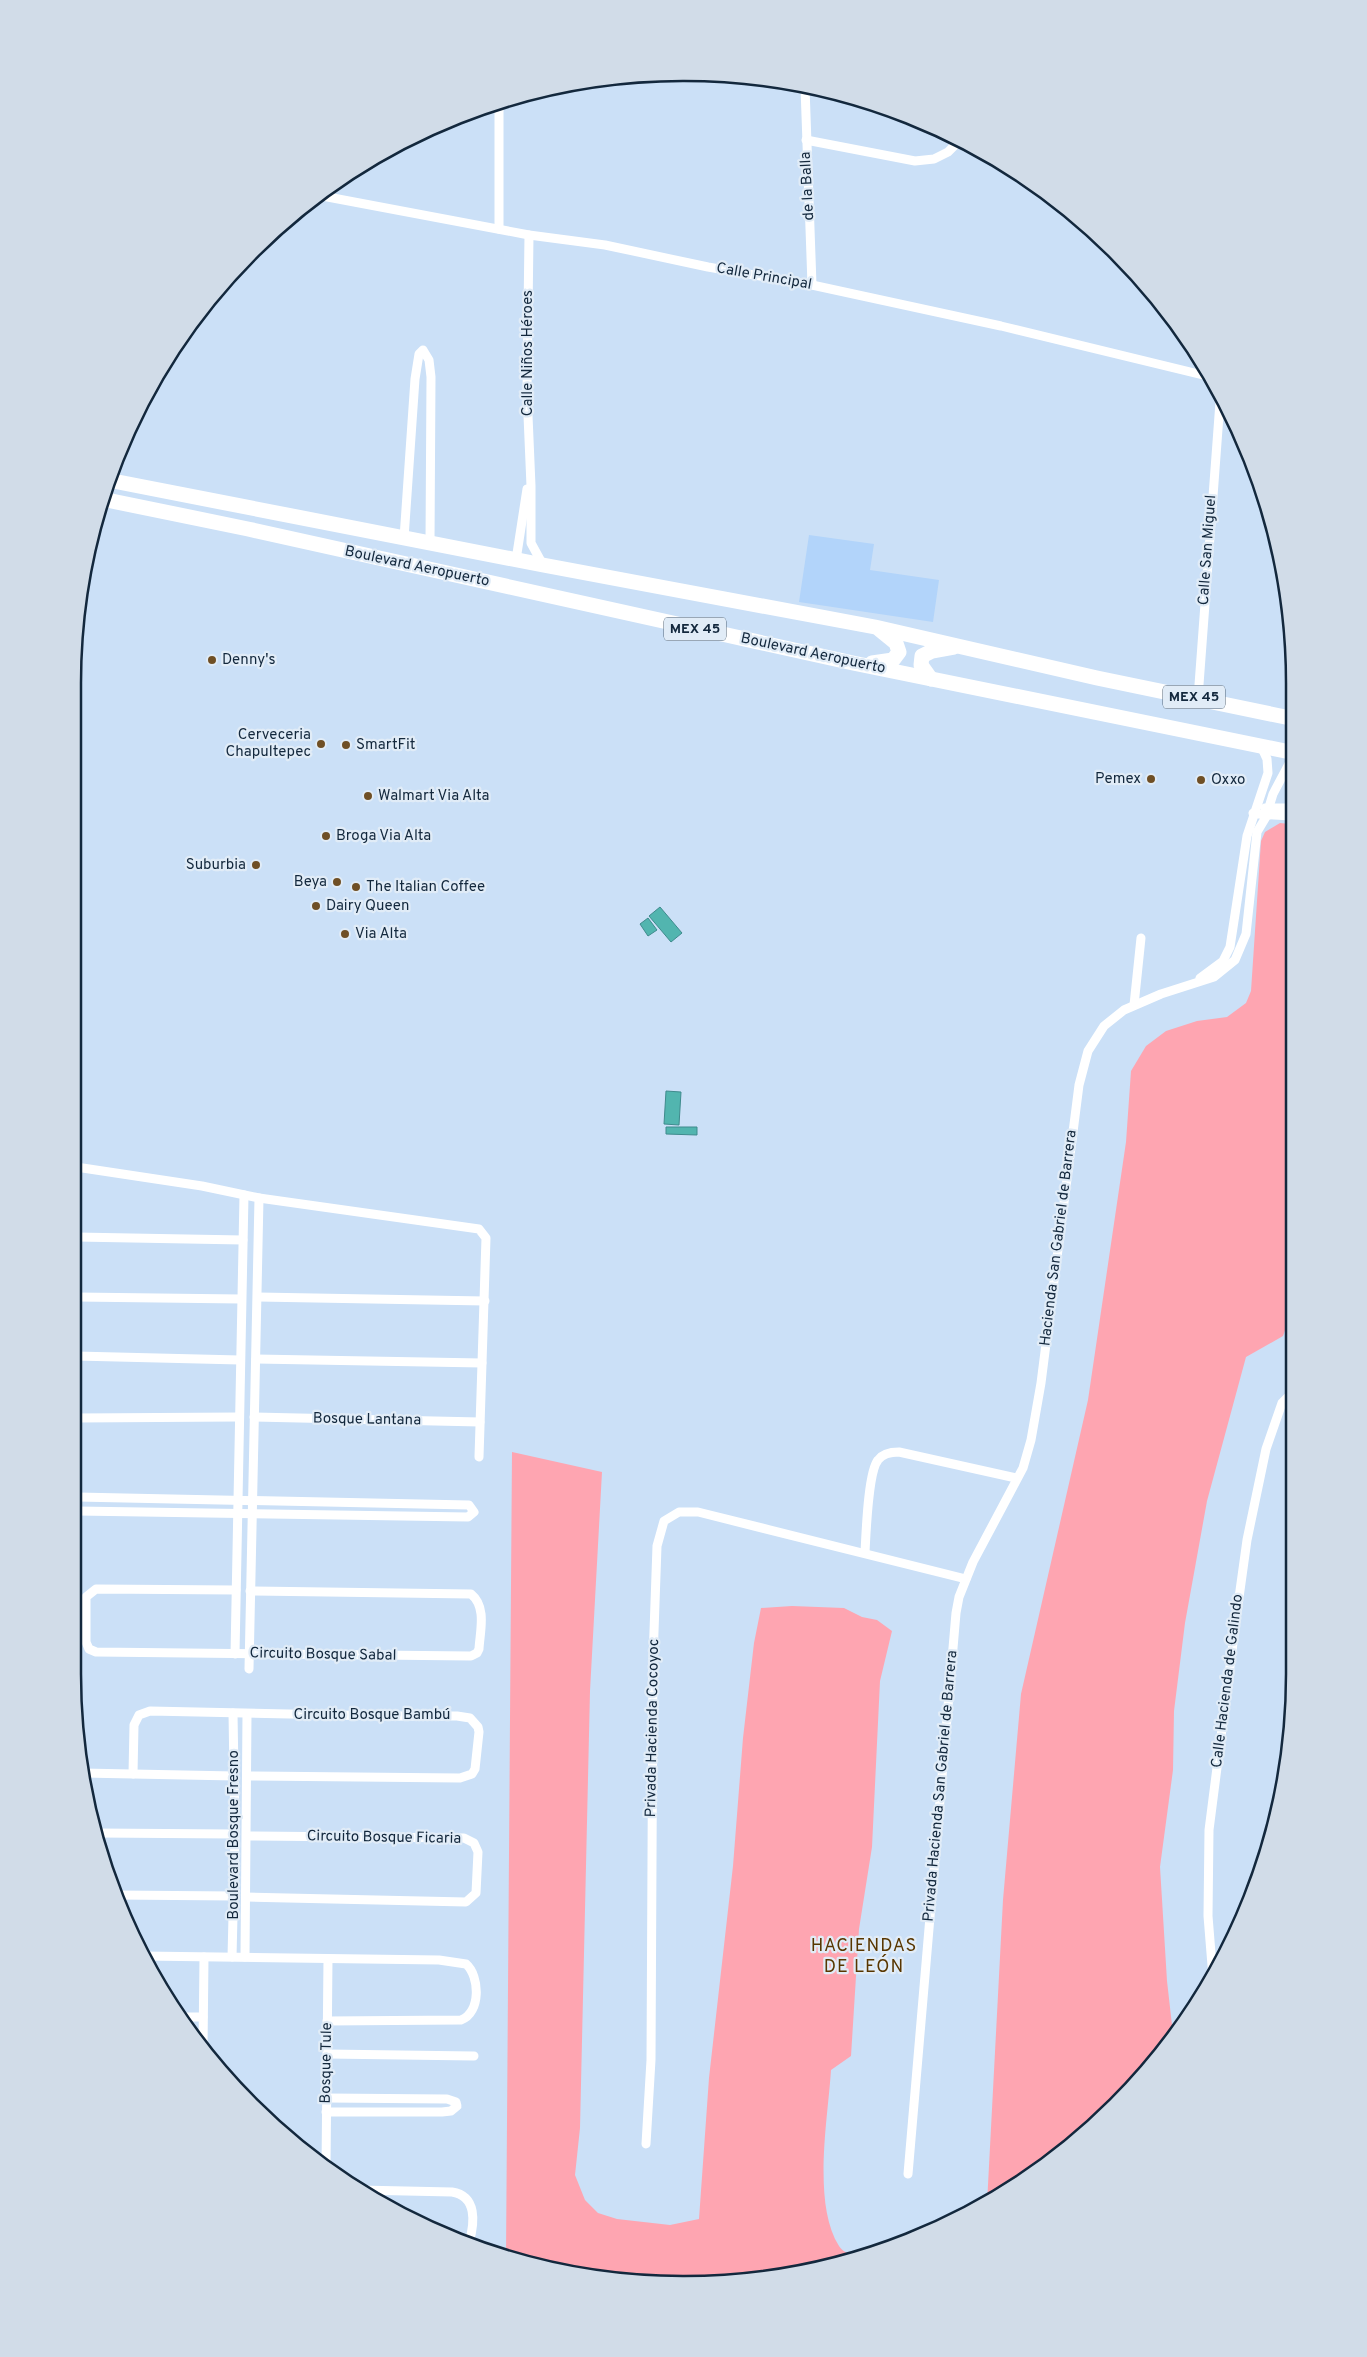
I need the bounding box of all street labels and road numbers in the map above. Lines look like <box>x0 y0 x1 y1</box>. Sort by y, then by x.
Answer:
street label: de la Balla <box>797 151 819 221</box>
street label: Calle Principal <box>715 259 813 295</box>
street label: Calle Niños Héroes <box>519 290 538 416</box>
street label: Calle San Miguel <box>1195 494 1221 606</box>
street label: Boulevard Aeropuerto <box>343 542 491 592</box>
road number: MEX 45 <box>664 618 726 640</box>
street label: Boulevard Aeropuerto <box>739 629 887 679</box>
road number: MEX 45 <box>1163 686 1225 709</box>
street label: Hacienda San Gabriel de Barrera <box>1036 1129 1082 1347</box>
street label: Bosque Lantana <box>313 1410 421 1430</box>
street label: Calle Hacienda de Galindo <box>1208 1593 1248 1769</box>
street label: Privada Hacienda Cocoyoc <box>642 1638 664 1818</box>
street label: Circuito Bosque Sabal <box>249 1644 397 1666</box>
street label: Privada Hacienda San Gabriel de Barrera <box>920 1650 962 1922</box>
street label: Circuito Bosque Bambú <box>293 1706 451 1725</box>
street label: Boulevard Bosque Fresno <box>225 1750 244 1920</box>
street label: Circuito Bosque Ficaria <box>307 1827 461 1849</box>
street label: Bosque Tule <box>317 2022 337 2104</box>

